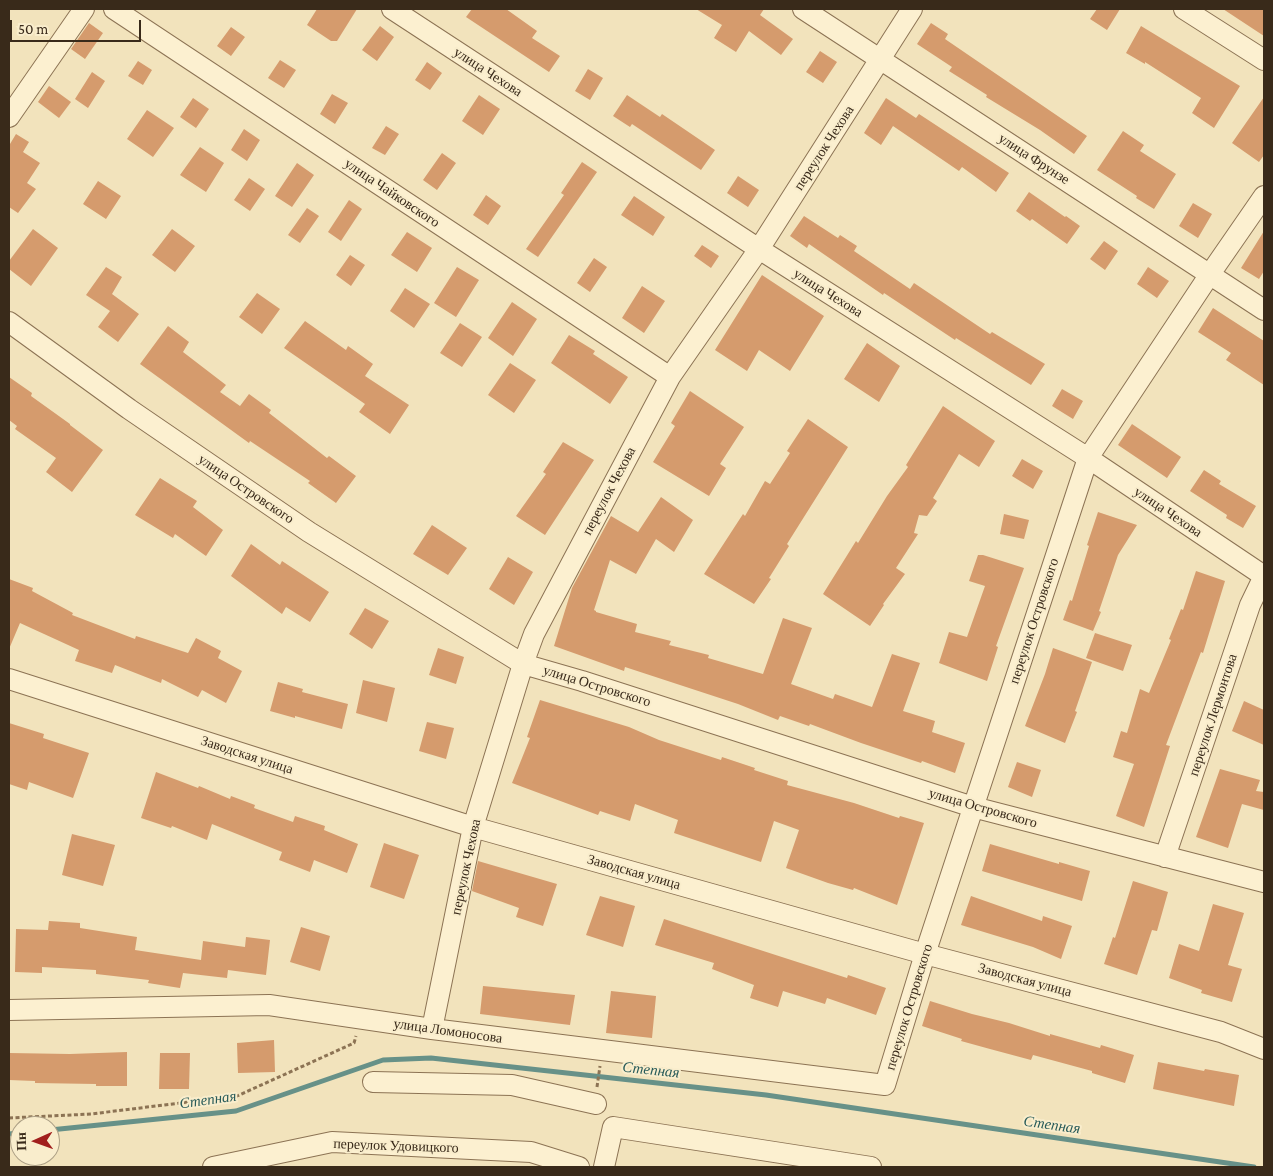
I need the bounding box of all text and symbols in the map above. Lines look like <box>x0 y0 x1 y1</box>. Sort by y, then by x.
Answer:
scale bar <box>12 10 144 42</box>
text: 50 m <box>18 21 48 37</box>
street label: улица Чехова <box>451 44 525 100</box>
street label: переулок Чехова <box>790 102 858 194</box>
street label: улица Фрунзе <box>995 130 1073 188</box>
street label: улица Чайковского <box>341 155 443 231</box>
street label: улица Чехова <box>790 265 866 321</box>
street label: переулок Чехова <box>579 444 639 538</box>
street label: улица Островского <box>195 451 297 527</box>
street label: улица Чехова <box>1131 483 1205 541</box>
street label: переулок Островского <box>1006 556 1062 686</box>
street label: переулок Лермонтова <box>1185 652 1241 778</box>
street label: улица Островского <box>541 662 653 710</box>
street label: Заводская улица <box>199 732 295 778</box>
street label: улица Островского <box>927 784 1039 832</box>
street label: переулок Чехова <box>448 818 484 916</box>
street label: Заводская улица <box>585 851 683 893</box>
street label: переулок Островского <box>882 942 936 1072</box>
street label: Заводская улица <box>976 959 1074 1001</box>
street label: улица Ломоносова <box>393 1015 503 1047</box>
water label: Степная <box>622 1058 680 1082</box>
water label: Степная <box>178 1087 238 1113</box>
water label: Степная <box>1022 1112 1082 1138</box>
north arrow <box>10 1116 60 1166</box>
text: Пн <box>13 1132 29 1151</box>
street label: переулок Удовицкого <box>333 1135 459 1157</box>

